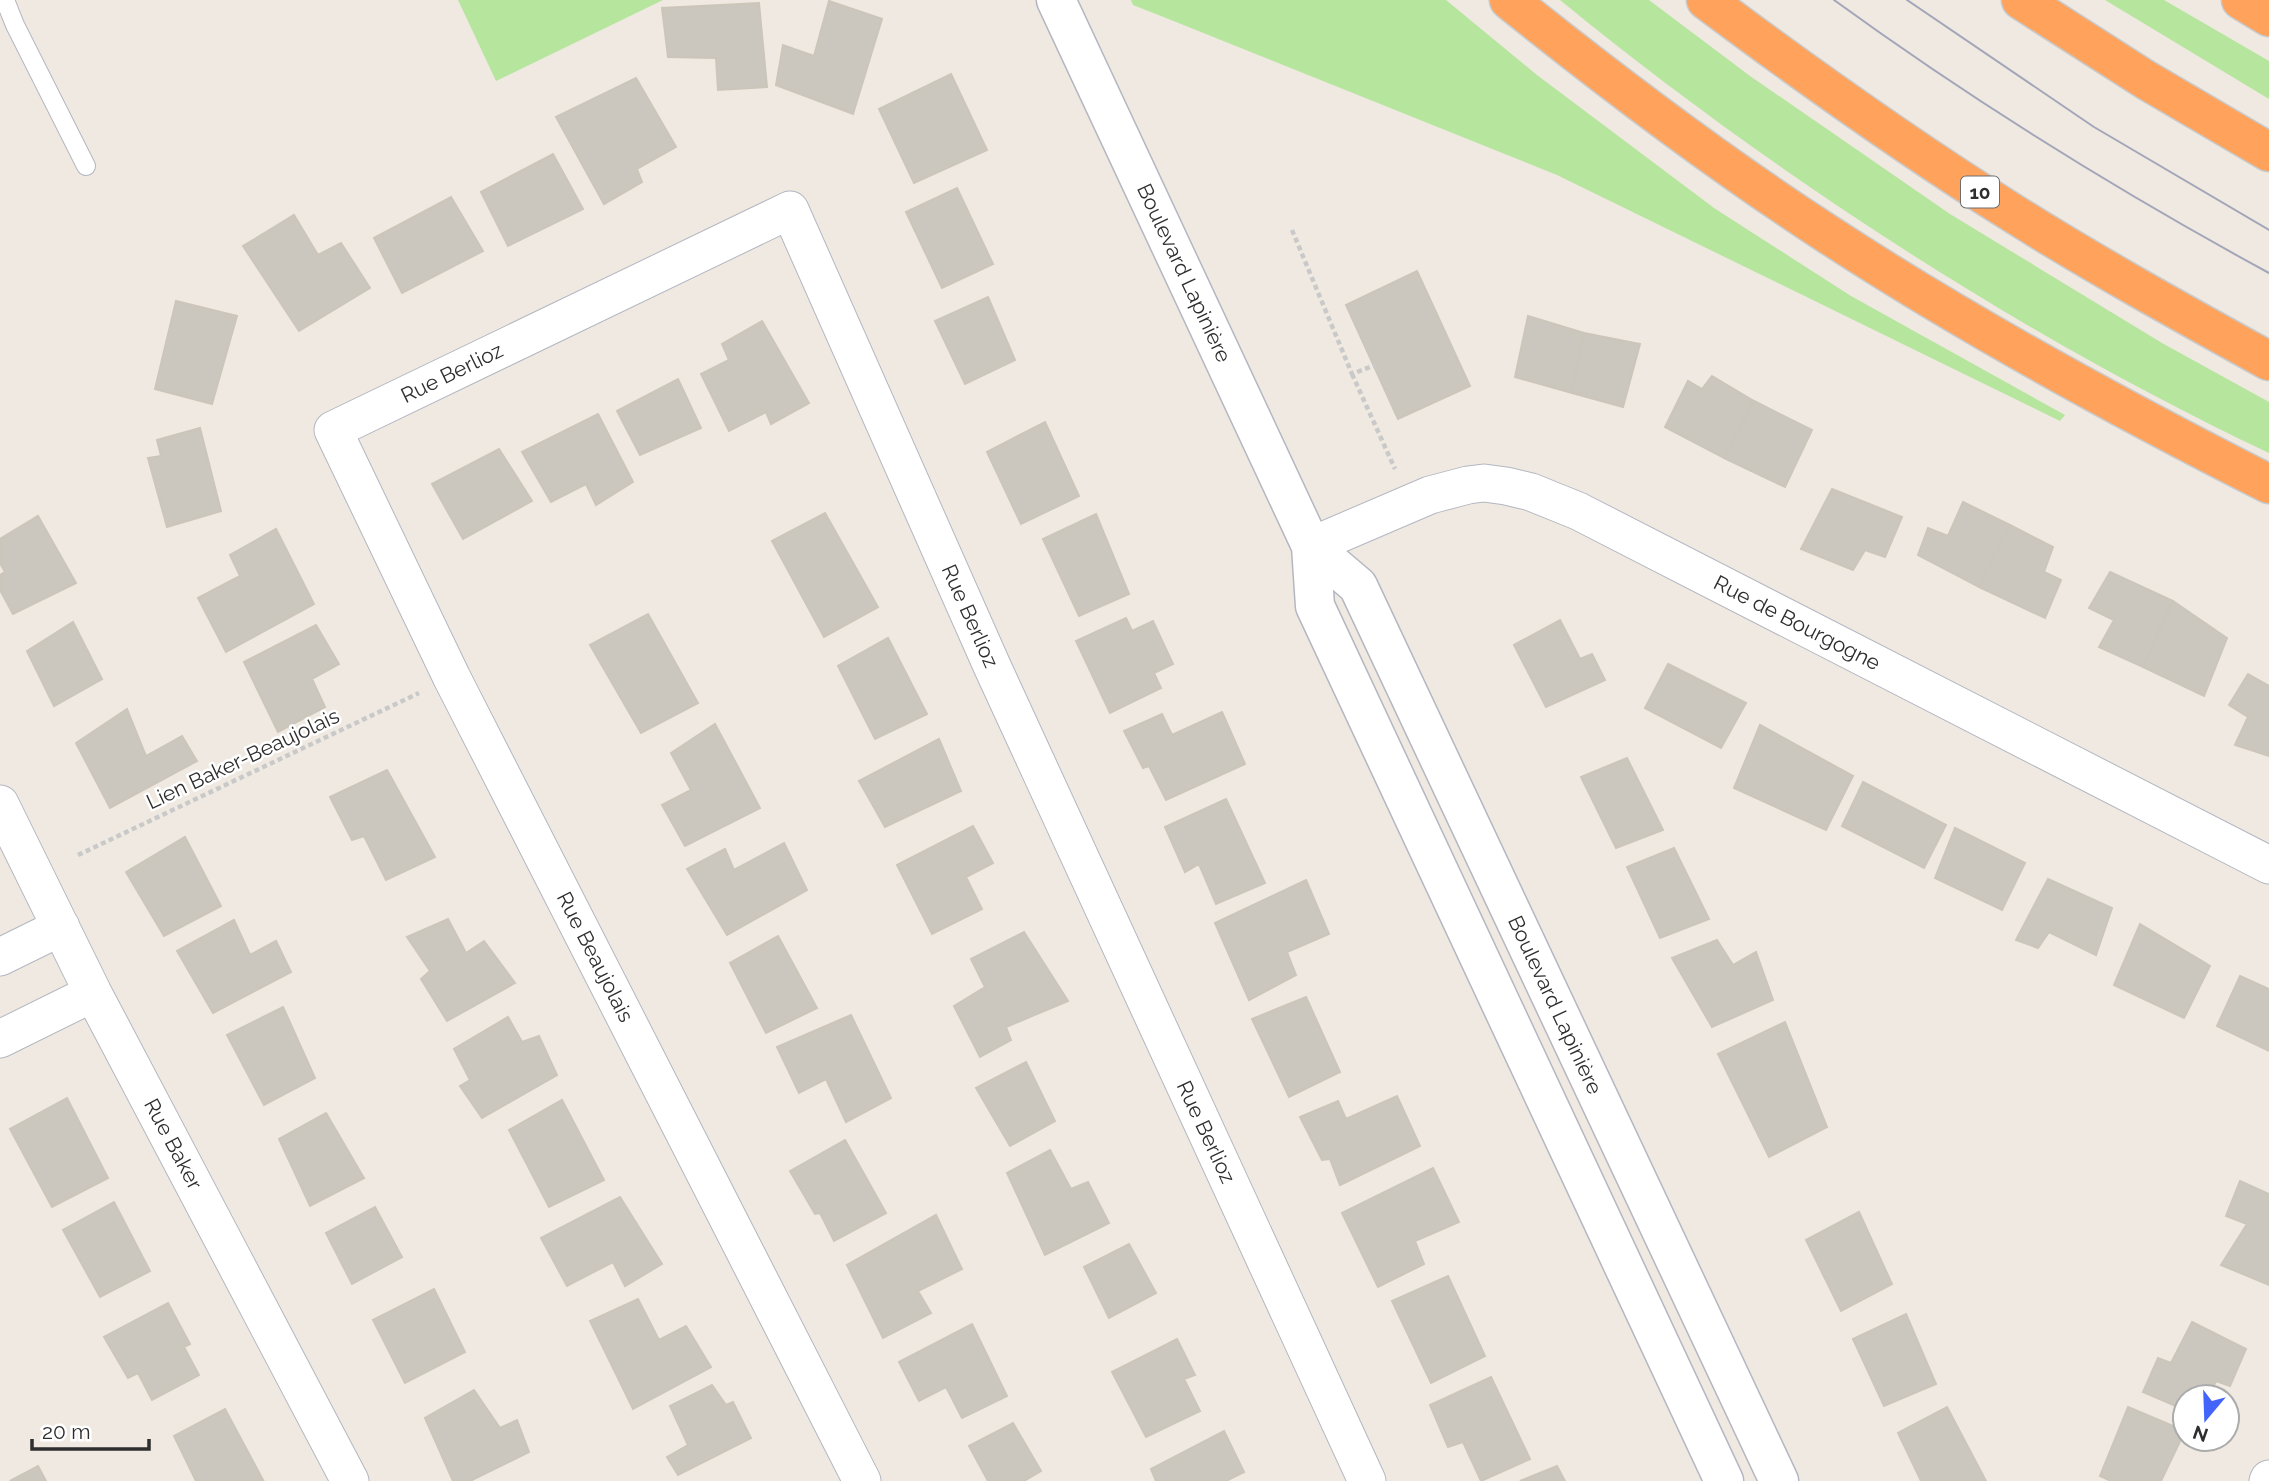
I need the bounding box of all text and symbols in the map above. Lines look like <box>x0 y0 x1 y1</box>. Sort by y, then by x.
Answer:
road number: 10 <box>1961 176 1999 208</box>
street label: Boulevard Lapinière <box>1132 179 1237 366</box>
street label: Rue Berlioz <box>397 337 507 408</box>
street label: Rue Berlioz <box>937 560 1004 671</box>
street label: Rue de Bourgogne <box>1710 570 1885 675</box>
street label: Lien Baker-Beaujolais <box>142 703 343 814</box>
street label: Rue Beaujolais <box>552 887 639 1026</box>
street label: Boulevard Lapinière <box>1503 911 1608 1098</box>
street label: Rue Berlioz <box>1172 1077 1241 1187</box>
street label: Rue Baker <box>139 1094 208 1194</box>
north arrow <box>2171 1383 2241 1453</box>
scale bar <box>32 1408 149 1452</box>
text: 20 m <box>42 1419 90 1444</box>
text: N <box>2190 1421 2211 1447</box>

